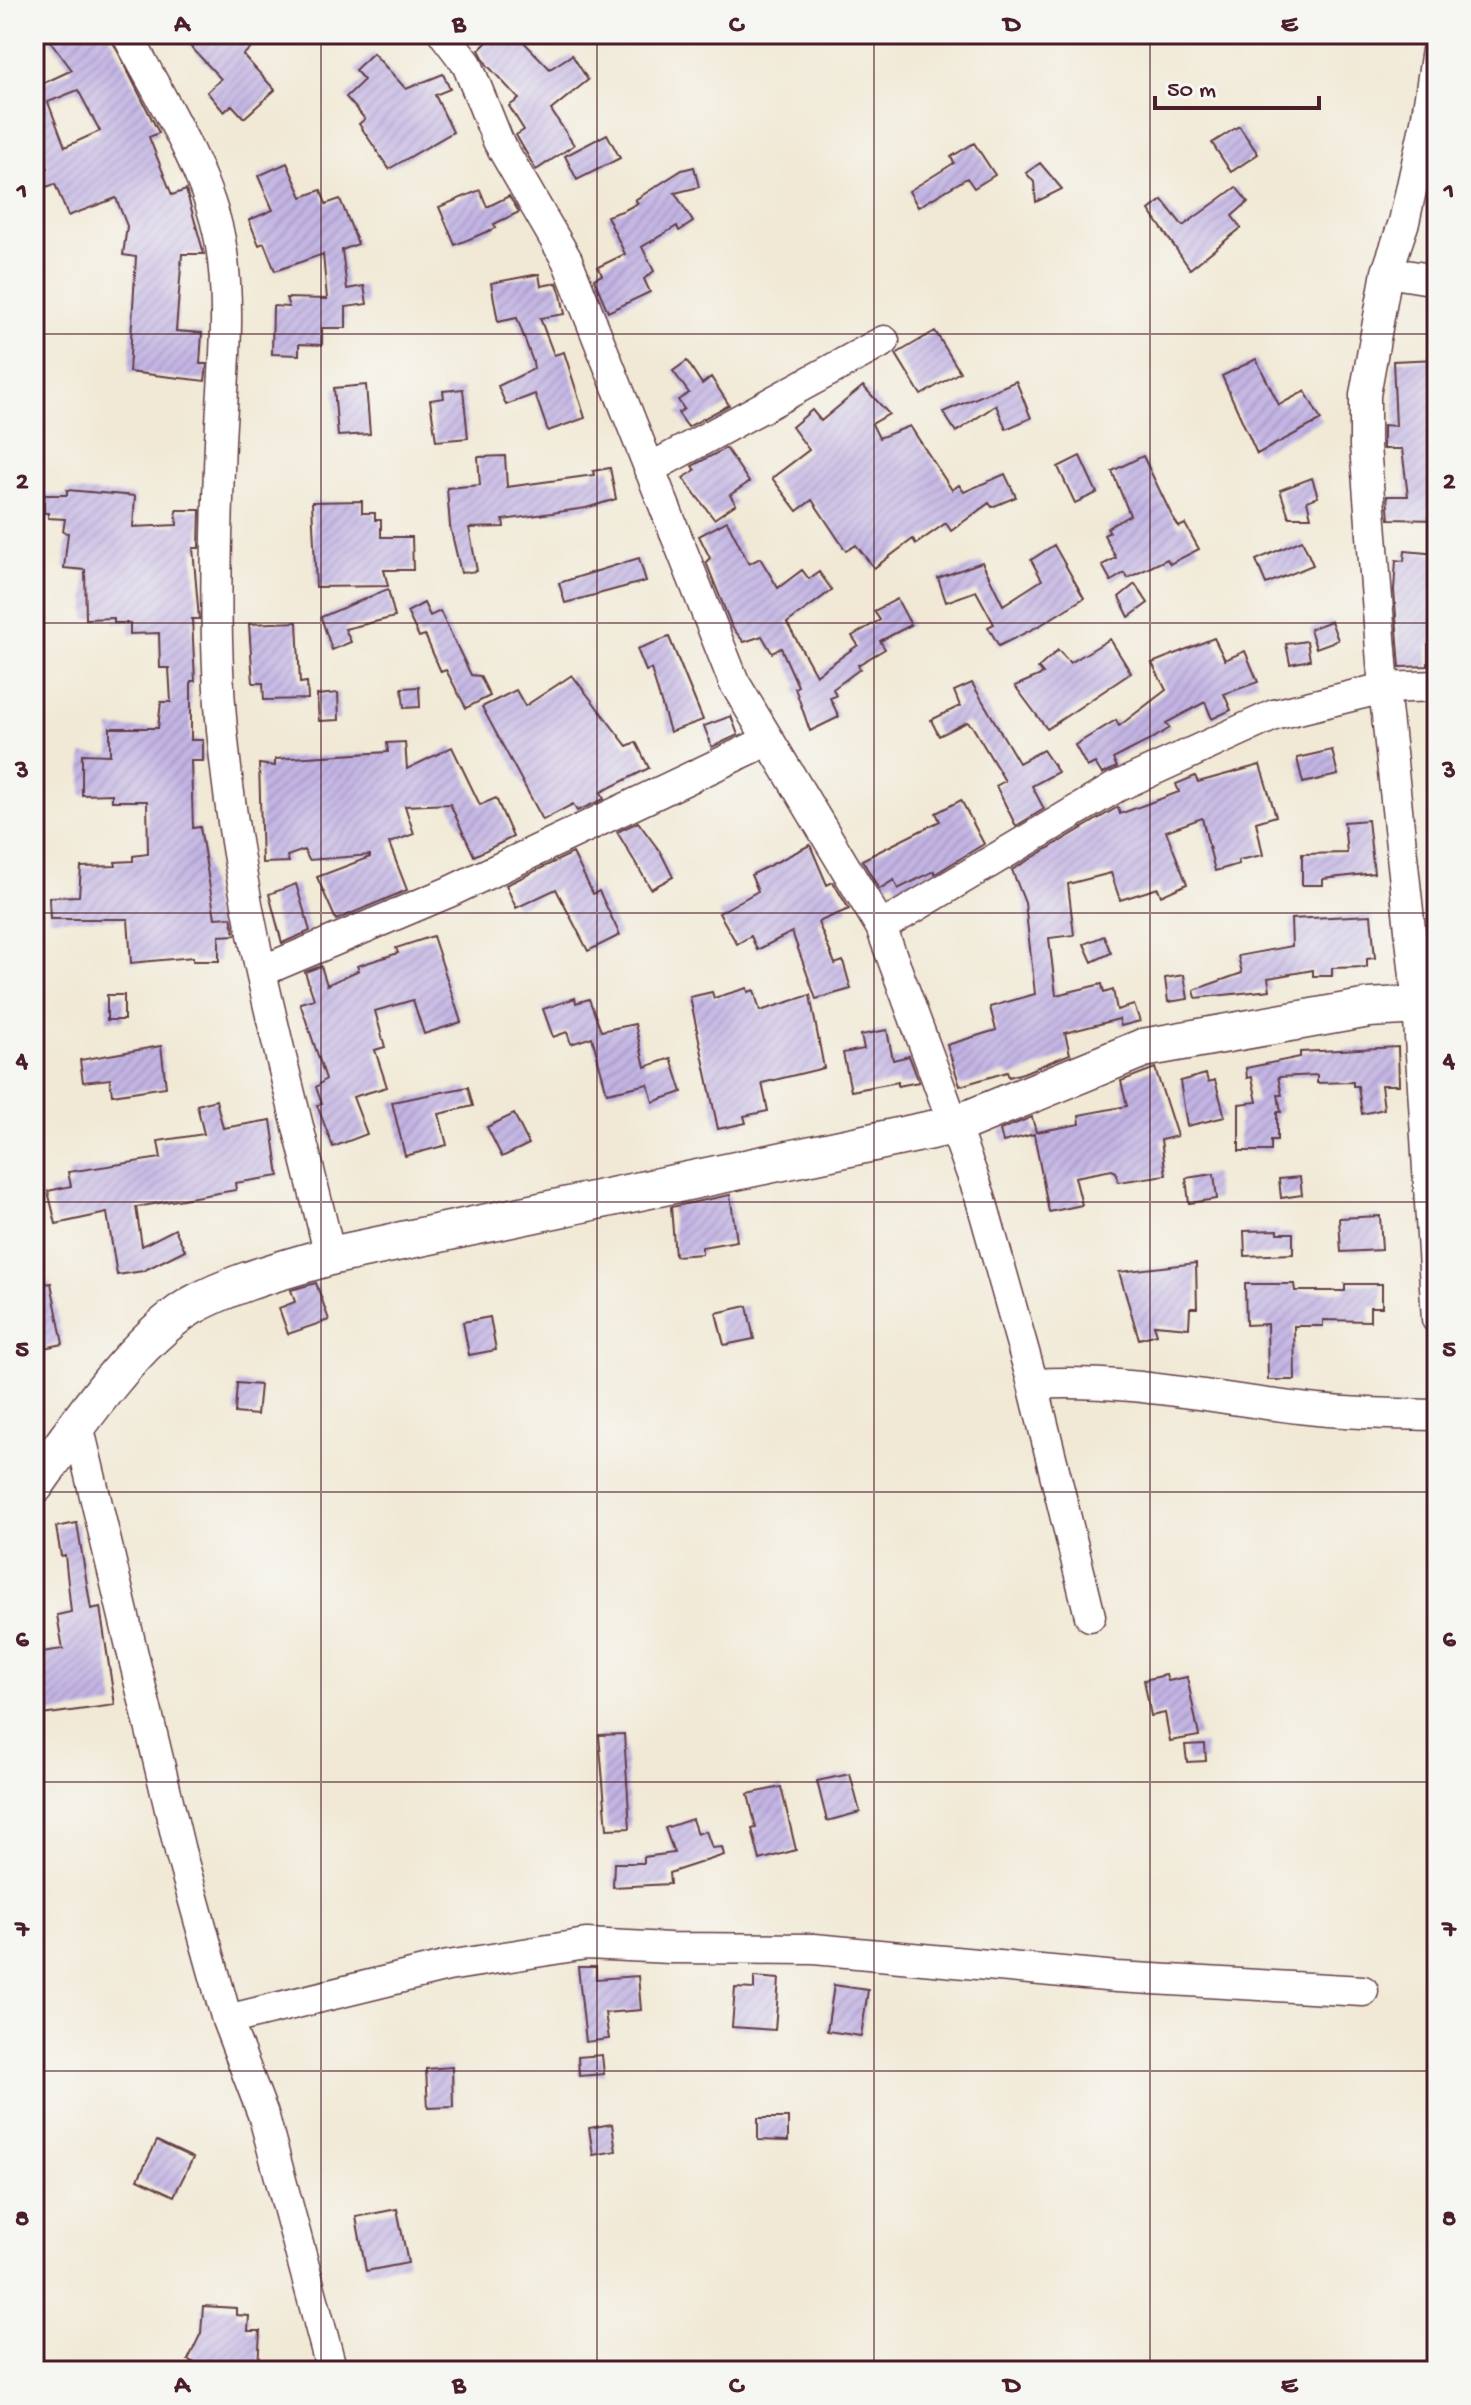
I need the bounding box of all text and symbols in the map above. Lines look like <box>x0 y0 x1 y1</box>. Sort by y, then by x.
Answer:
text: A <box>173 11 191 42</box>
text: B <box>451 11 467 42</box>
text: C <box>729 11 746 42</box>
text: D <box>1002 11 1022 42</box>
text: E <box>1281 11 1299 42</box>
scale bar <box>1155 60 1319 110</box>
text: 50 m <box>1167 77 1216 106</box>
text: 1 <box>16 178 27 209</box>
text: 1 <box>1443 178 1454 209</box>
text: 2 <box>16 468 29 499</box>
text: 2 <box>1443 468 1456 499</box>
text: 3 <box>14 757 29 788</box>
text: 3 <box>1441 757 1456 788</box>
text: 4 <box>15 1047 29 1078</box>
text: 4 <box>1442 1047 1456 1078</box>
text: 5 <box>15 1336 29 1367</box>
text: 5 <box>1442 1336 1456 1367</box>
text: 6 <box>15 1626 29 1657</box>
text: 6 <box>1442 1626 1456 1657</box>
text: 7 <box>13 1916 30 1947</box>
text: 7 <box>1440 1916 1457 1947</box>
text: 8 <box>15 2205 29 2236</box>
text: 8 <box>1442 2205 1456 2236</box>
text: A <box>173 2372 191 2403</box>
text: B <box>451 2372 467 2403</box>
text: C <box>729 2372 746 2403</box>
text: D <box>1002 2372 1022 2403</box>
text: E <box>1281 2372 1299 2403</box>

